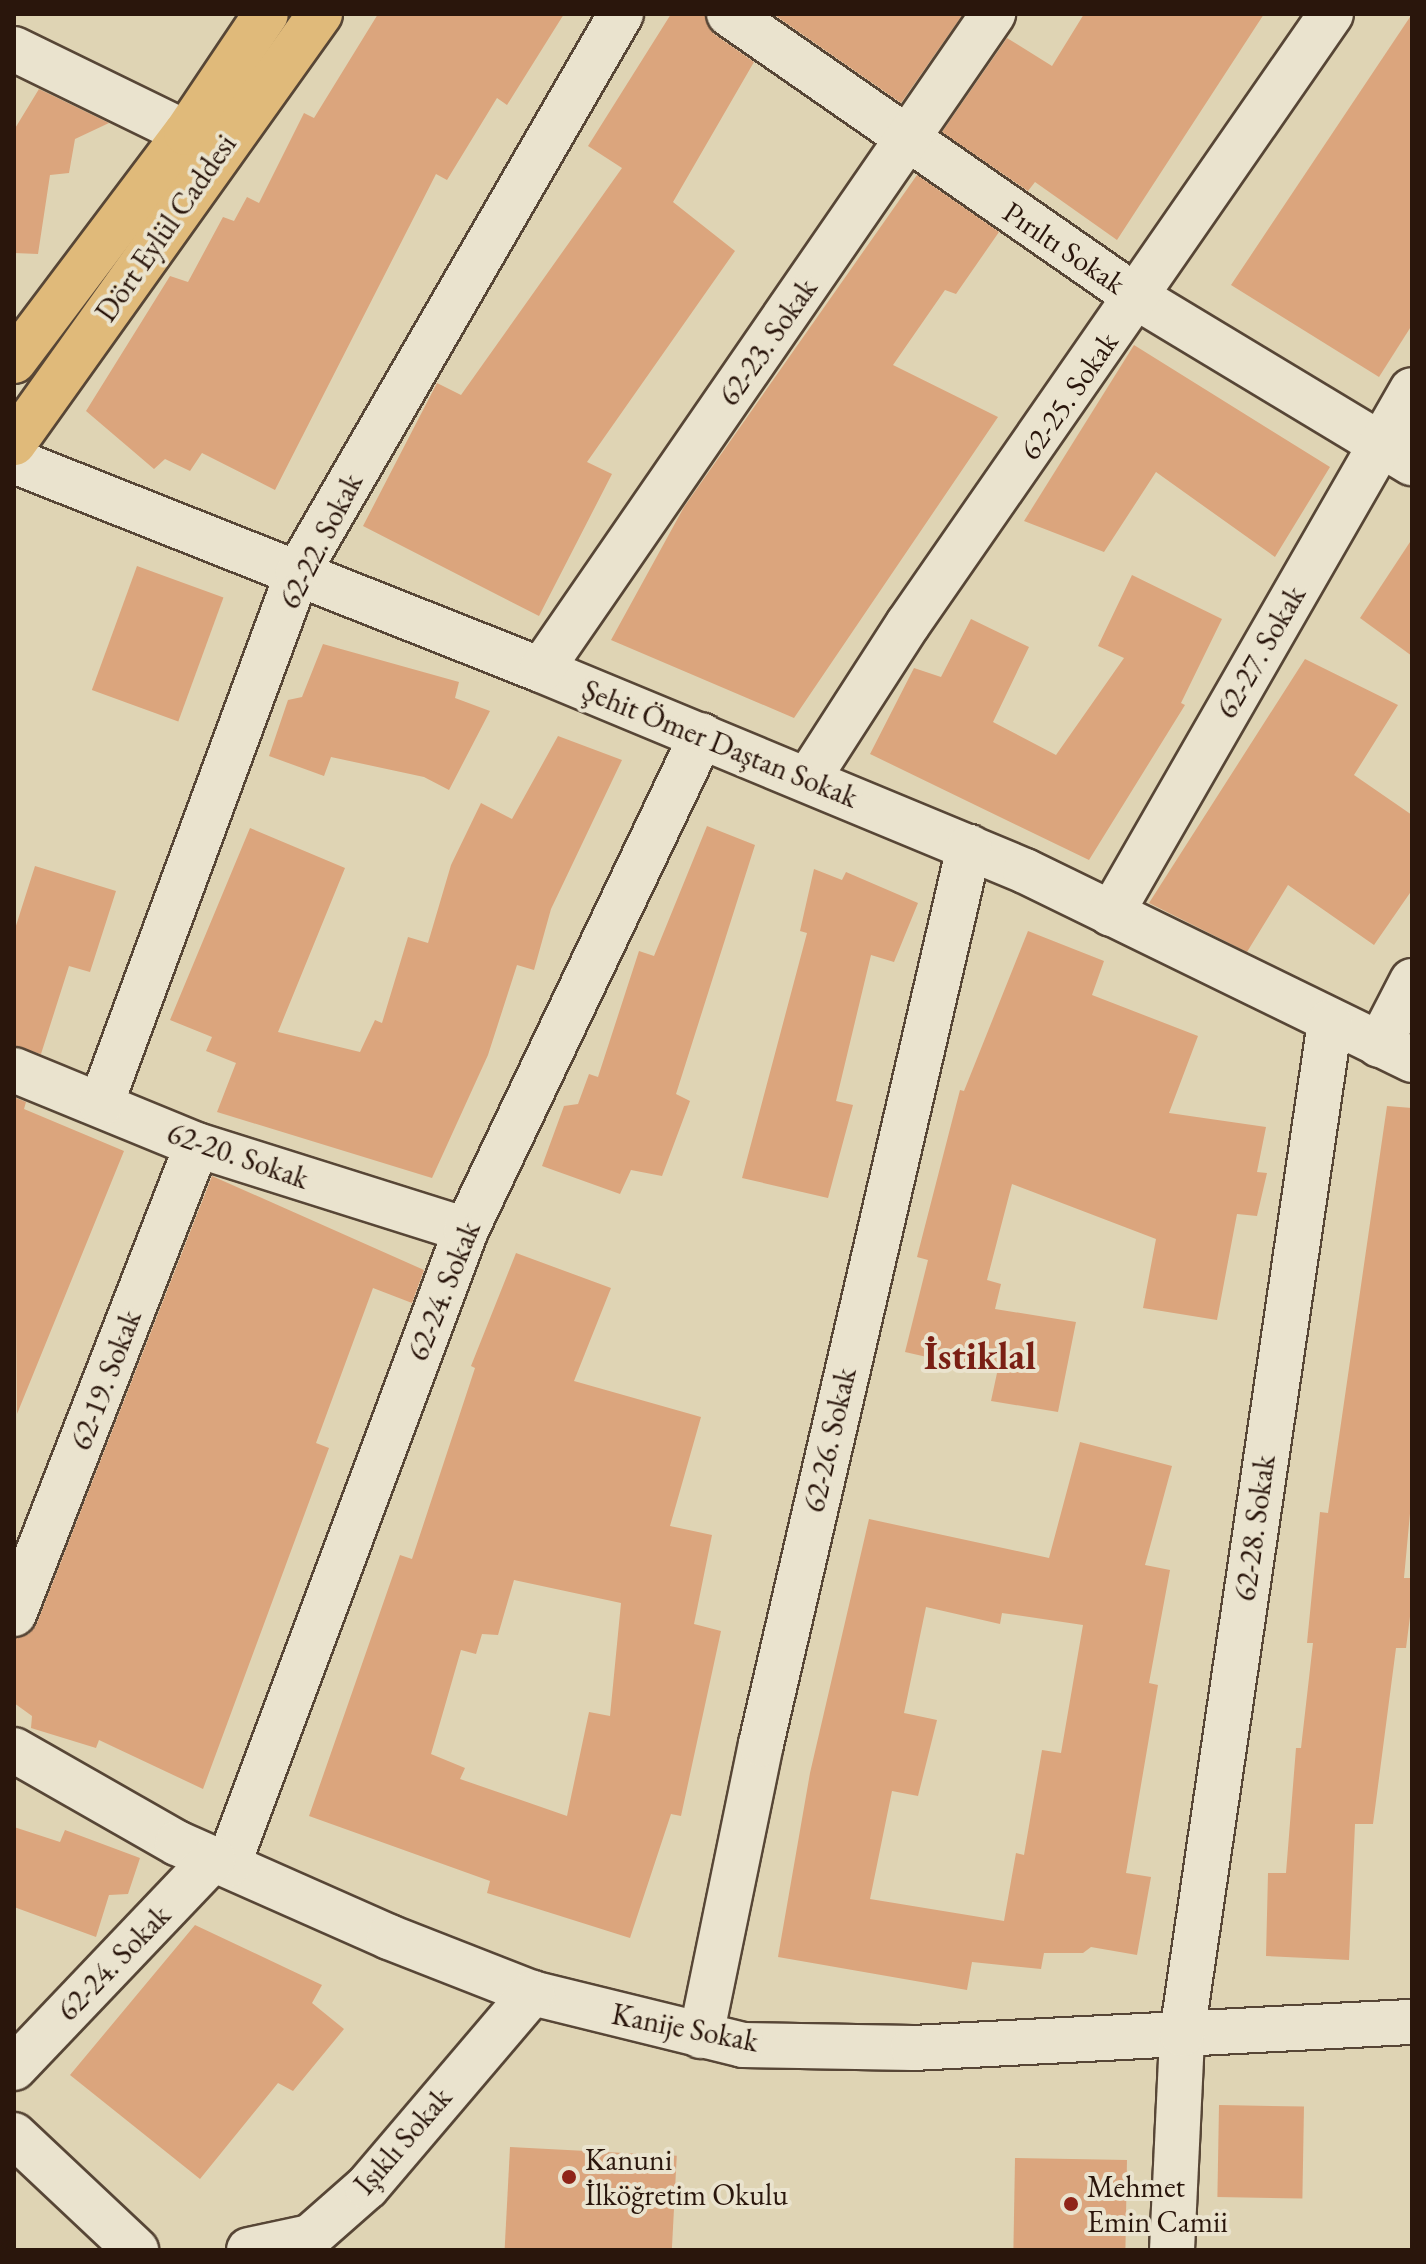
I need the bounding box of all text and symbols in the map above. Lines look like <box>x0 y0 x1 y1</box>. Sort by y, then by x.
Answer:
street label: Dört Eylül Caddesi <box>88 127 244 329</box>
street label: Pırıltı Sokak <box>996 194 1132 302</box>
street label: 62-23. Sokak <box>711 271 825 413</box>
street label: 62-25. Sokak <box>1012 325 1126 467</box>
street label: 62-22. Sokak <box>272 467 370 615</box>
street label: 62-27. Sokak <box>1209 579 1313 725</box>
street label: Şehit Ömer Daştan Sokak <box>577 672 863 816</box>
street label: 62-20. Sokak <box>163 1115 313 1197</box>
street label: 62-24. Sokak <box>400 1216 488 1366</box>
street label: 62-19. Sokak <box>63 1305 149 1455</box>
district label: İstiklal <box>924 1333 1036 1379</box>
street label: 62-26. Sokak <box>796 1364 864 1516</box>
street label: 62-28. Sokak <box>1227 1453 1283 1603</box>
street label: 62-24. Sokak <box>50 1898 178 2028</box>
street label: Kanije Sokak <box>609 1996 761 2060</box>
street label: Işıklı Sokak <box>347 2080 459 2202</box>
place label: Kanuni İlköğretim Okulu <box>585 2142 788 2212</box>
marker: Kanuni İlköğretim Okulu <box>560 2168 578 2186</box>
place label: Mehmet Emin Camii <box>1087 2169 1228 2240</box>
marker: Mehmet Emin Camii <box>1062 2195 1080 2213</box>

